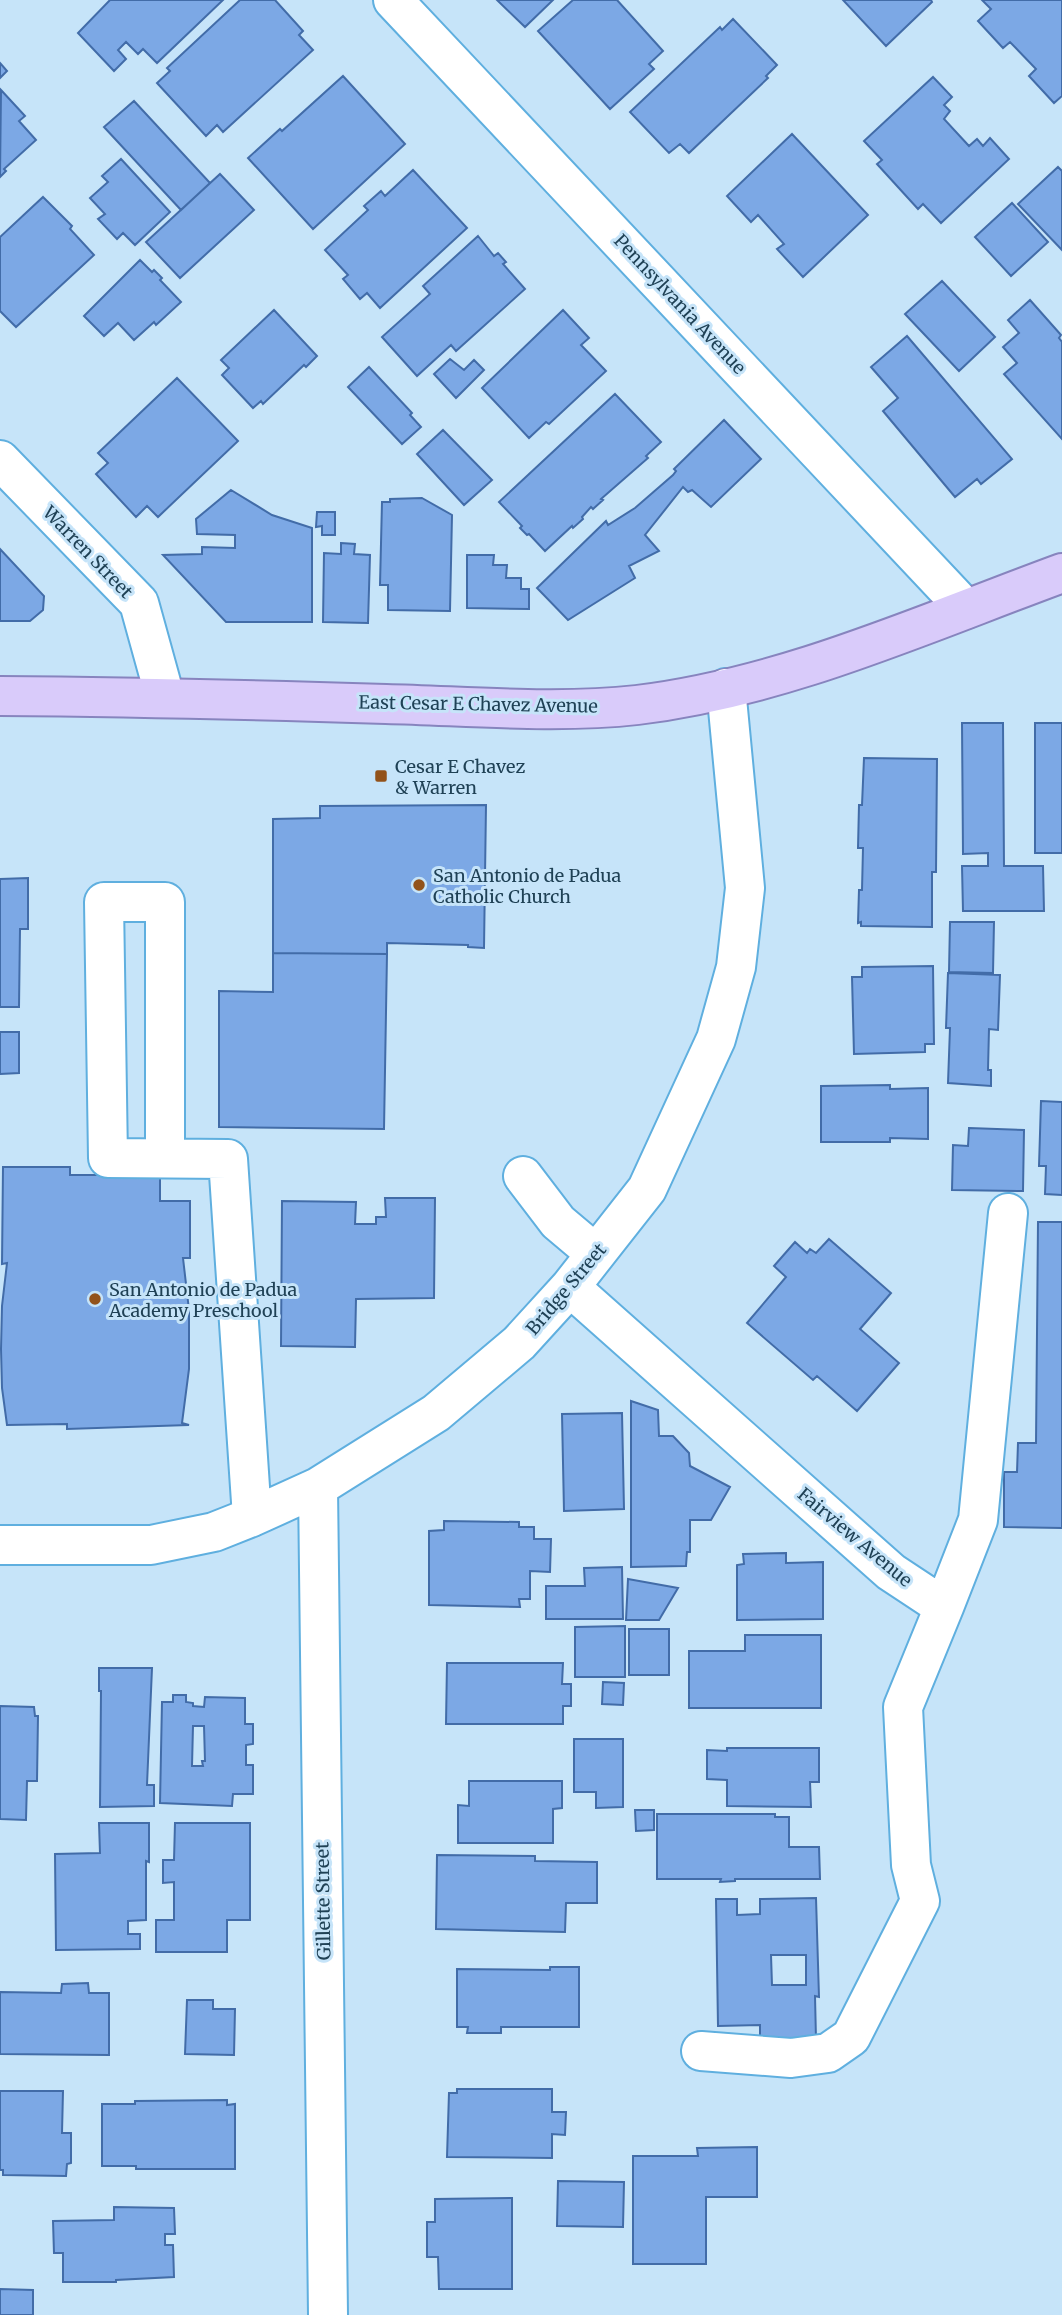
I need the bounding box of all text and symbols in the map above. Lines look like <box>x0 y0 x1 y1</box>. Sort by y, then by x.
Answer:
street label: Pennsylvania Avenue <box>609 229 751 379</box>
street label: Warren Street <box>37 500 138 603</box>
street label: East Cesar E Chavez Avenue <box>358 690 598 718</box>
place label: Cesar E Chavez & Warren <box>395 755 525 799</box>
marker: Cesar E Chavez & Warren <box>373 768 389 784</box>
place label: San Antonio de Padua Catholic Church <box>433 864 622 908</box>
marker: San Antonio de Padua Catholic Church <box>411 877 427 893</box>
street label: Bridge Street <box>521 1238 611 1340</box>
place label: San Antonio de Padua Academy Preschool <box>108 1278 298 1322</box>
marker: San Antonio de Padua Academy Preschool <box>87 1291 103 1307</box>
street label: Fairview Avenue <box>793 1482 917 1592</box>
street label: Gillette Street <box>310 1842 336 1960</box>

